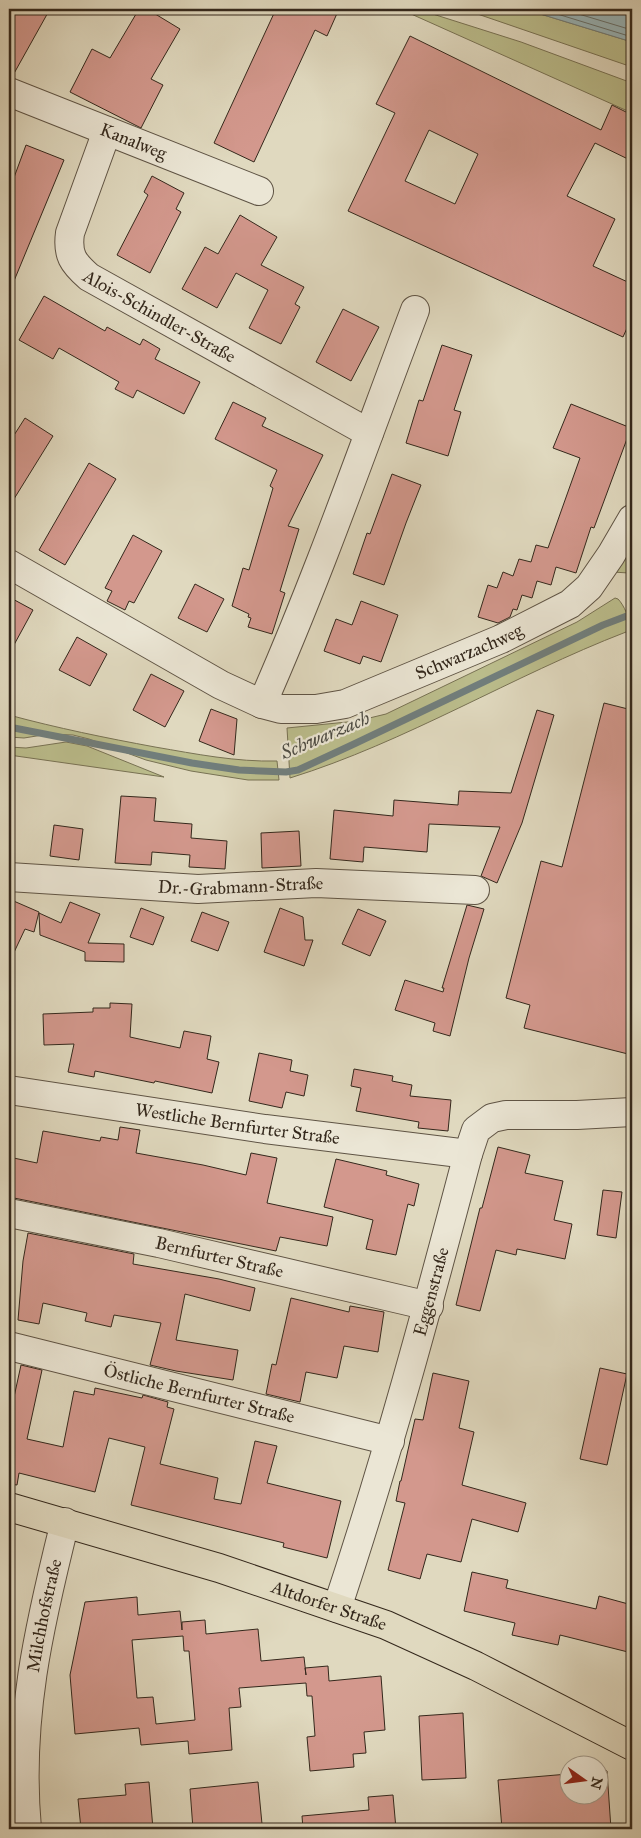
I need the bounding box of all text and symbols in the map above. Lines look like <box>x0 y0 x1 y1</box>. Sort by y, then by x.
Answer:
street label: Kanalweg <box>97 118 171 166</box>
street label: Alois-Schindler-Straße <box>78 264 240 368</box>
street label: Schwarzachweg <box>412 619 527 684</box>
water label: Schwarzach <box>276 706 373 764</box>
street label: Dr.-Grabmann-Straße <box>157 872 324 900</box>
street label: Westliche Bernfurter Straße <box>134 1098 341 1149</box>
street label: Bernfurter Straße <box>153 1232 286 1283</box>
street label: Eggenstraße <box>409 1245 454 1339</box>
street label: Östliche Bernfurter Straße <box>101 1358 297 1428</box>
street label: Milchhofstraße <box>22 1557 67 1674</box>
street label: Altdorfer Straße <box>268 1575 390 1635</box>
north arrow <box>558 1756 608 1806</box>
text: N <box>586 1775 606 1791</box>

